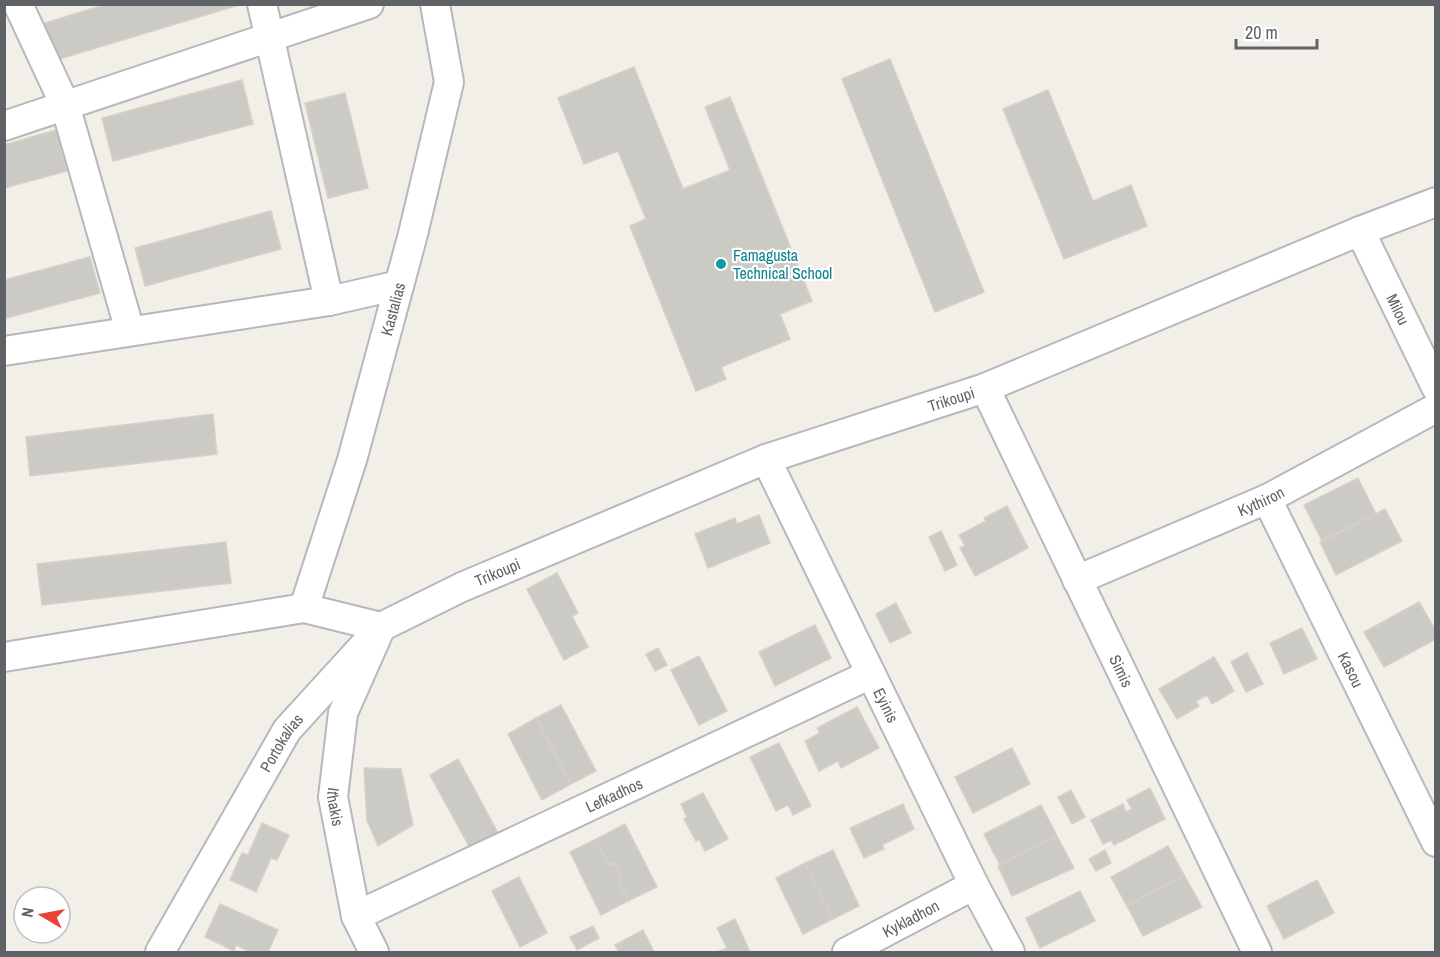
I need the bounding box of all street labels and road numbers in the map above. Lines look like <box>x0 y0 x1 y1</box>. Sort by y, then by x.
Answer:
street label: Kastalias <box>375 280 410 338</box>
street label: Milou <box>1381 290 1415 328</box>
street label: Trikoupi <box>925 381 977 417</box>
street label: Kythiron <box>1234 481 1288 521</box>
street label: Trikoupi <box>471 553 524 591</box>
street label: Kasou <box>1333 648 1369 691</box>
street label: Simis <box>1104 651 1139 691</box>
street label: Eyinis <box>868 684 904 726</box>
street label: Portokalias <box>254 708 308 776</box>
street label: Lefkadhos <box>582 772 646 818</box>
street label: Ithakis <box>322 787 349 828</box>
street label: Kykladhon <box>878 894 943 942</box>

